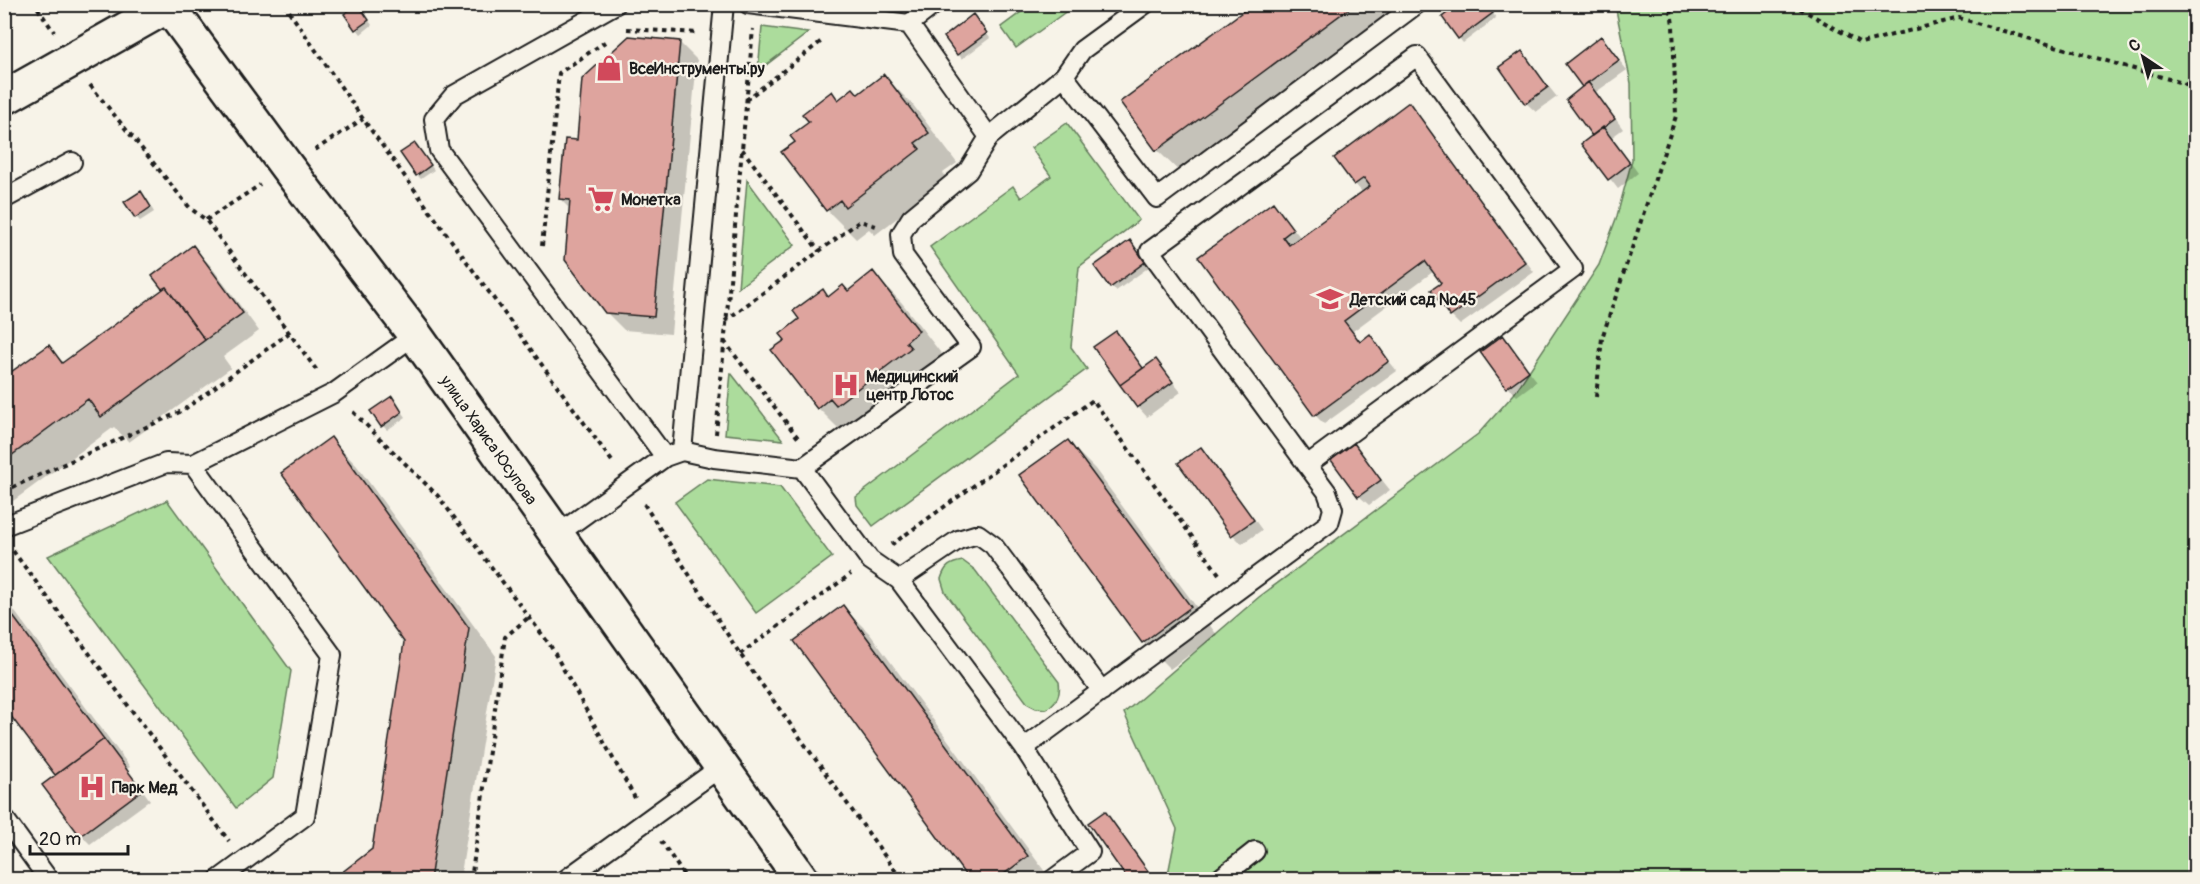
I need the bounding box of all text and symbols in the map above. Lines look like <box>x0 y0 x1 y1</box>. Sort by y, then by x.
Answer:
north arrow <box>2113 27 2173 87</box>
text: С <box>2125 35 2145 57</box>
shop icon: ВсеИнструменты.ру <box>594 53 624 83</box>
place label: ВсеИнструменты.ру <box>629 59 765 79</box>
supermarket icon: Монетка <box>586 184 616 214</box>
place label: Монетка <box>621 190 681 210</box>
school or university icon: Детский сад №45 <box>1315 284 1345 314</box>
place label: Детский сад №45 <box>1349 290 1476 310</box>
place label: Медицинский центр Лотос <box>866 367 959 405</box>
hospital icon: Медицинский центр Лотос <box>831 370 861 400</box>
street label: улица Хариса Юсупова <box>435 371 541 509</box>
hospital icon: Парк Мед <box>77 772 107 802</box>
place label: Парк Мед <box>112 778 178 798</box>
scale bar <box>30 818 128 856</box>
text: 20 m <box>39 828 81 851</box>

